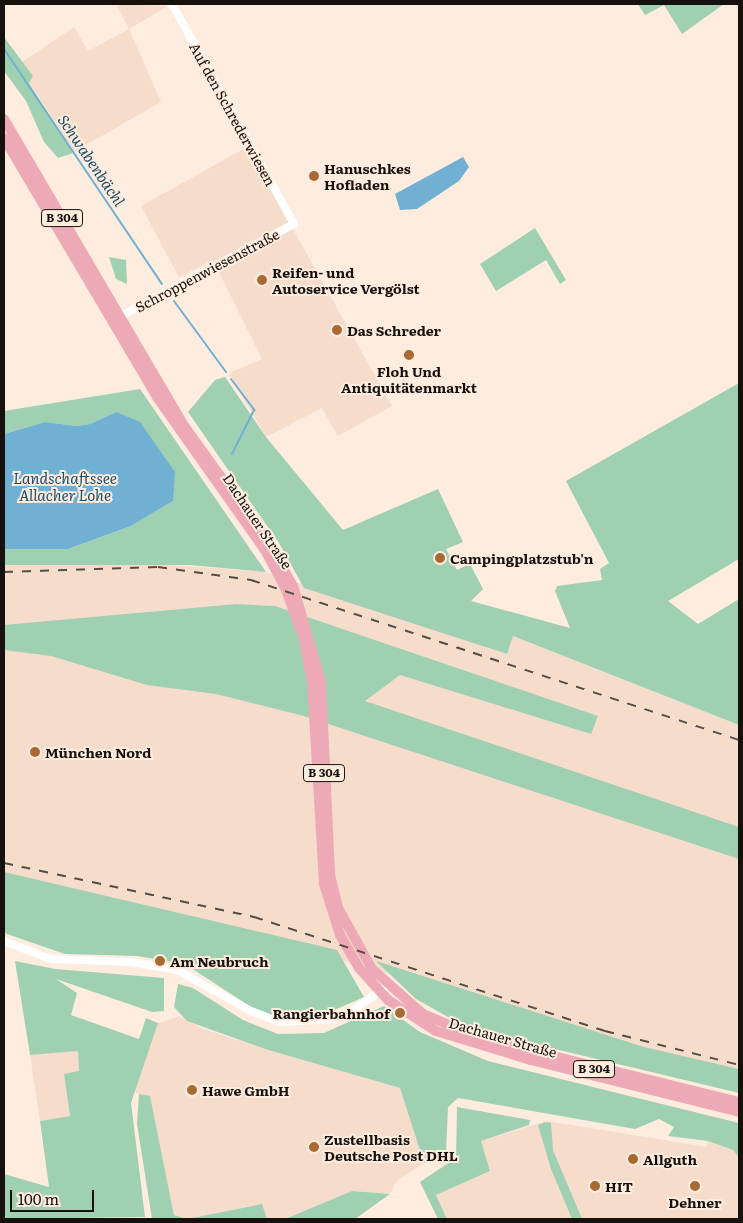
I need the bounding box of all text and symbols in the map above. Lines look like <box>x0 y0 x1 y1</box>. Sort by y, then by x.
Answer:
street label: Auf den Schrederwiesen <box>187 39 279 189</box>
water label: Schwabenbächl <box>55 111 129 209</box>
place label: Hanuschkes Hofladen <box>324 160 411 192</box>
marker: Hanuschkes Hofladen <box>308 170 320 182</box>
road number: B 304 <box>41 208 83 228</box>
street label: Schroppenwiesenstraße <box>132 225 282 315</box>
place label: Reifen- und Autoservice Vergölst <box>272 264 420 296</box>
marker: Reifen- und Autoservice Vergölst <box>256 274 268 286</box>
place label: Das Schreder <box>347 322 441 338</box>
marker: Das Schreder <box>331 324 343 336</box>
marker: Floh Und Antiquitätenmarkt <box>403 349 415 361</box>
place label: Floh Und Antiquitätenmarkt <box>341 363 477 396</box>
water label: Landschaftssee Allacher Lohe <box>13 468 117 503</box>
street label: Dachauer Straße <box>220 470 296 572</box>
place label: Campingplatzstub'n <box>450 550 594 566</box>
marker: Campingplatzstub'n <box>434 552 446 564</box>
place label: München Nord <box>45 744 151 760</box>
marker: München Nord <box>29 746 41 758</box>
road number: B 304 <box>303 764 345 782</box>
place label: Am Neubruch <box>170 953 269 969</box>
marker: Am Neubruch <box>154 955 166 967</box>
place label: Rangierbahnhof <box>273 1005 390 1021</box>
marker: Rangierbahnhof <box>394 1007 406 1019</box>
street label: Dachauer Straße <box>447 1014 559 1060</box>
road number: B 304 <box>573 1060 615 1078</box>
place label: Hawe GmbH <box>202 1082 290 1098</box>
marker: Hawe GmbH <box>186 1084 198 1096</box>
place label: Zustellbasis Deutsche Post DHL <box>324 1131 458 1164</box>
marker: Zustellbasis Deutsche Post DHL <box>308 1141 320 1153</box>
place label: Allguth <box>643 1151 697 1167</box>
marker: Allguth <box>627 1153 639 1165</box>
place label: HIT <box>605 1178 633 1194</box>
scale bar <box>12 1180 96 1212</box>
marker: HIT <box>589 1180 601 1192</box>
marker: Dehner <box>689 1180 701 1192</box>
text: 100 m <box>18 1187 59 1210</box>
place label: Dehner <box>668 1194 722 1210</box>

